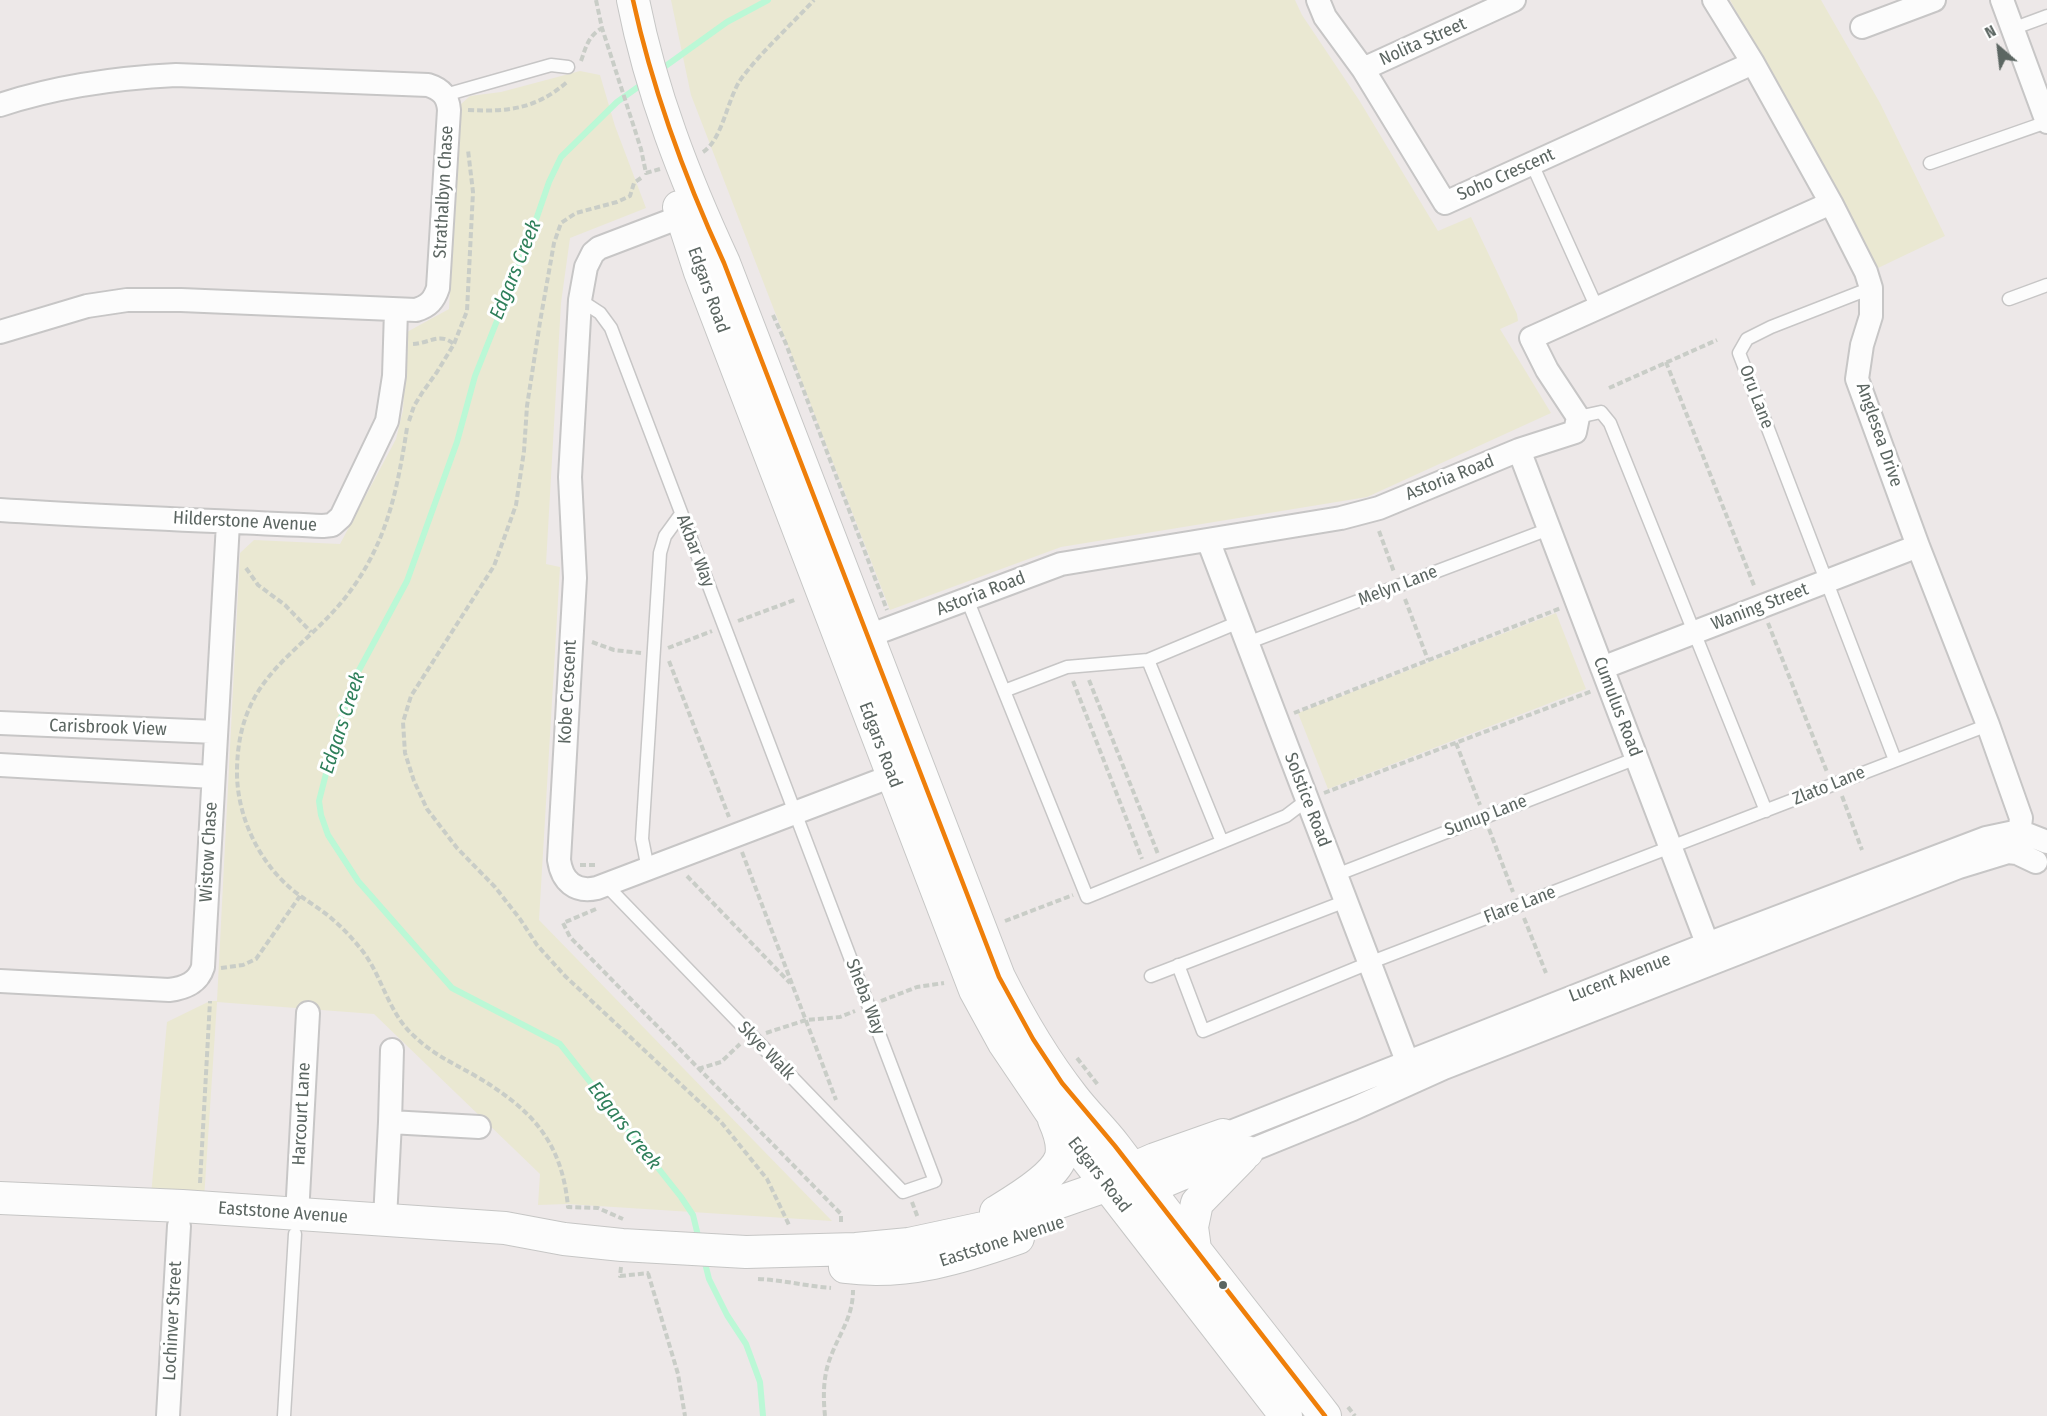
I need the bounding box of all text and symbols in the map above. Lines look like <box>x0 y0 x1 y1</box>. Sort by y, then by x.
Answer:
street label: Nolita Street <box>1376 13 1470 71</box>
north arrow <box>1969 18 2029 78</box>
text: N <box>1982 21 1999 42</box>
street label: Strathalbyn Chase <box>430 125 458 259</box>
street label: Soho Crescent <box>1454 144 1558 206</box>
water label: Edgars Creek <box>485 217 547 323</box>
street label: Edgars Road <box>682 244 734 336</box>
street label: Oru Lane <box>1734 362 1778 432</box>
street label: Anglesea Drive <box>1851 380 1907 490</box>
street label: Astoria Road <box>1403 450 1497 506</box>
street label: Hilderstone Avenue <box>172 507 318 537</box>
street label: Akbar Way <box>671 512 719 590</box>
street label: Melyn Lane <box>1355 561 1441 611</box>
street label: Astoria Road <box>934 567 1028 621</box>
street label: Waning Street <box>1708 579 1812 635</box>
street label: Kobe Crescent <box>554 639 582 745</box>
street label: Cumulus Road <box>1588 654 1646 760</box>
water label: Edgars Creek <box>315 669 371 777</box>
street label: Edgars Road <box>854 699 906 791</box>
street label: Carisbrook View <box>49 715 167 741</box>
street label: Solstice Road <box>1279 750 1335 850</box>
street label: Zlato Lane <box>1790 762 1868 810</box>
street label: Sunup Lane <box>1442 790 1530 842</box>
street label: Wistow Chase <box>196 801 222 903</box>
street label: Flare Lane <box>1481 881 1559 929</box>
street label: Lucent Avenue <box>1566 949 1674 1007</box>
street label: Sheba Way <box>841 956 889 1038</box>
street label: Skye Walk <box>733 1017 799 1085</box>
street label: Harcourt Lane <box>289 1062 315 1166</box>
water label: Edgars Creek <box>582 1077 666 1175</box>
street label: Edgars Road <box>1063 1133 1135 1217</box>
street label: Eaststone Avenue <box>217 1198 349 1228</box>
street label: Eaststone Avenue <box>937 1212 1067 1272</box>
street label: Lochinver Street <box>159 1261 187 1381</box>
unlabelled marker <box>1217 1279 1229 1291</box>

